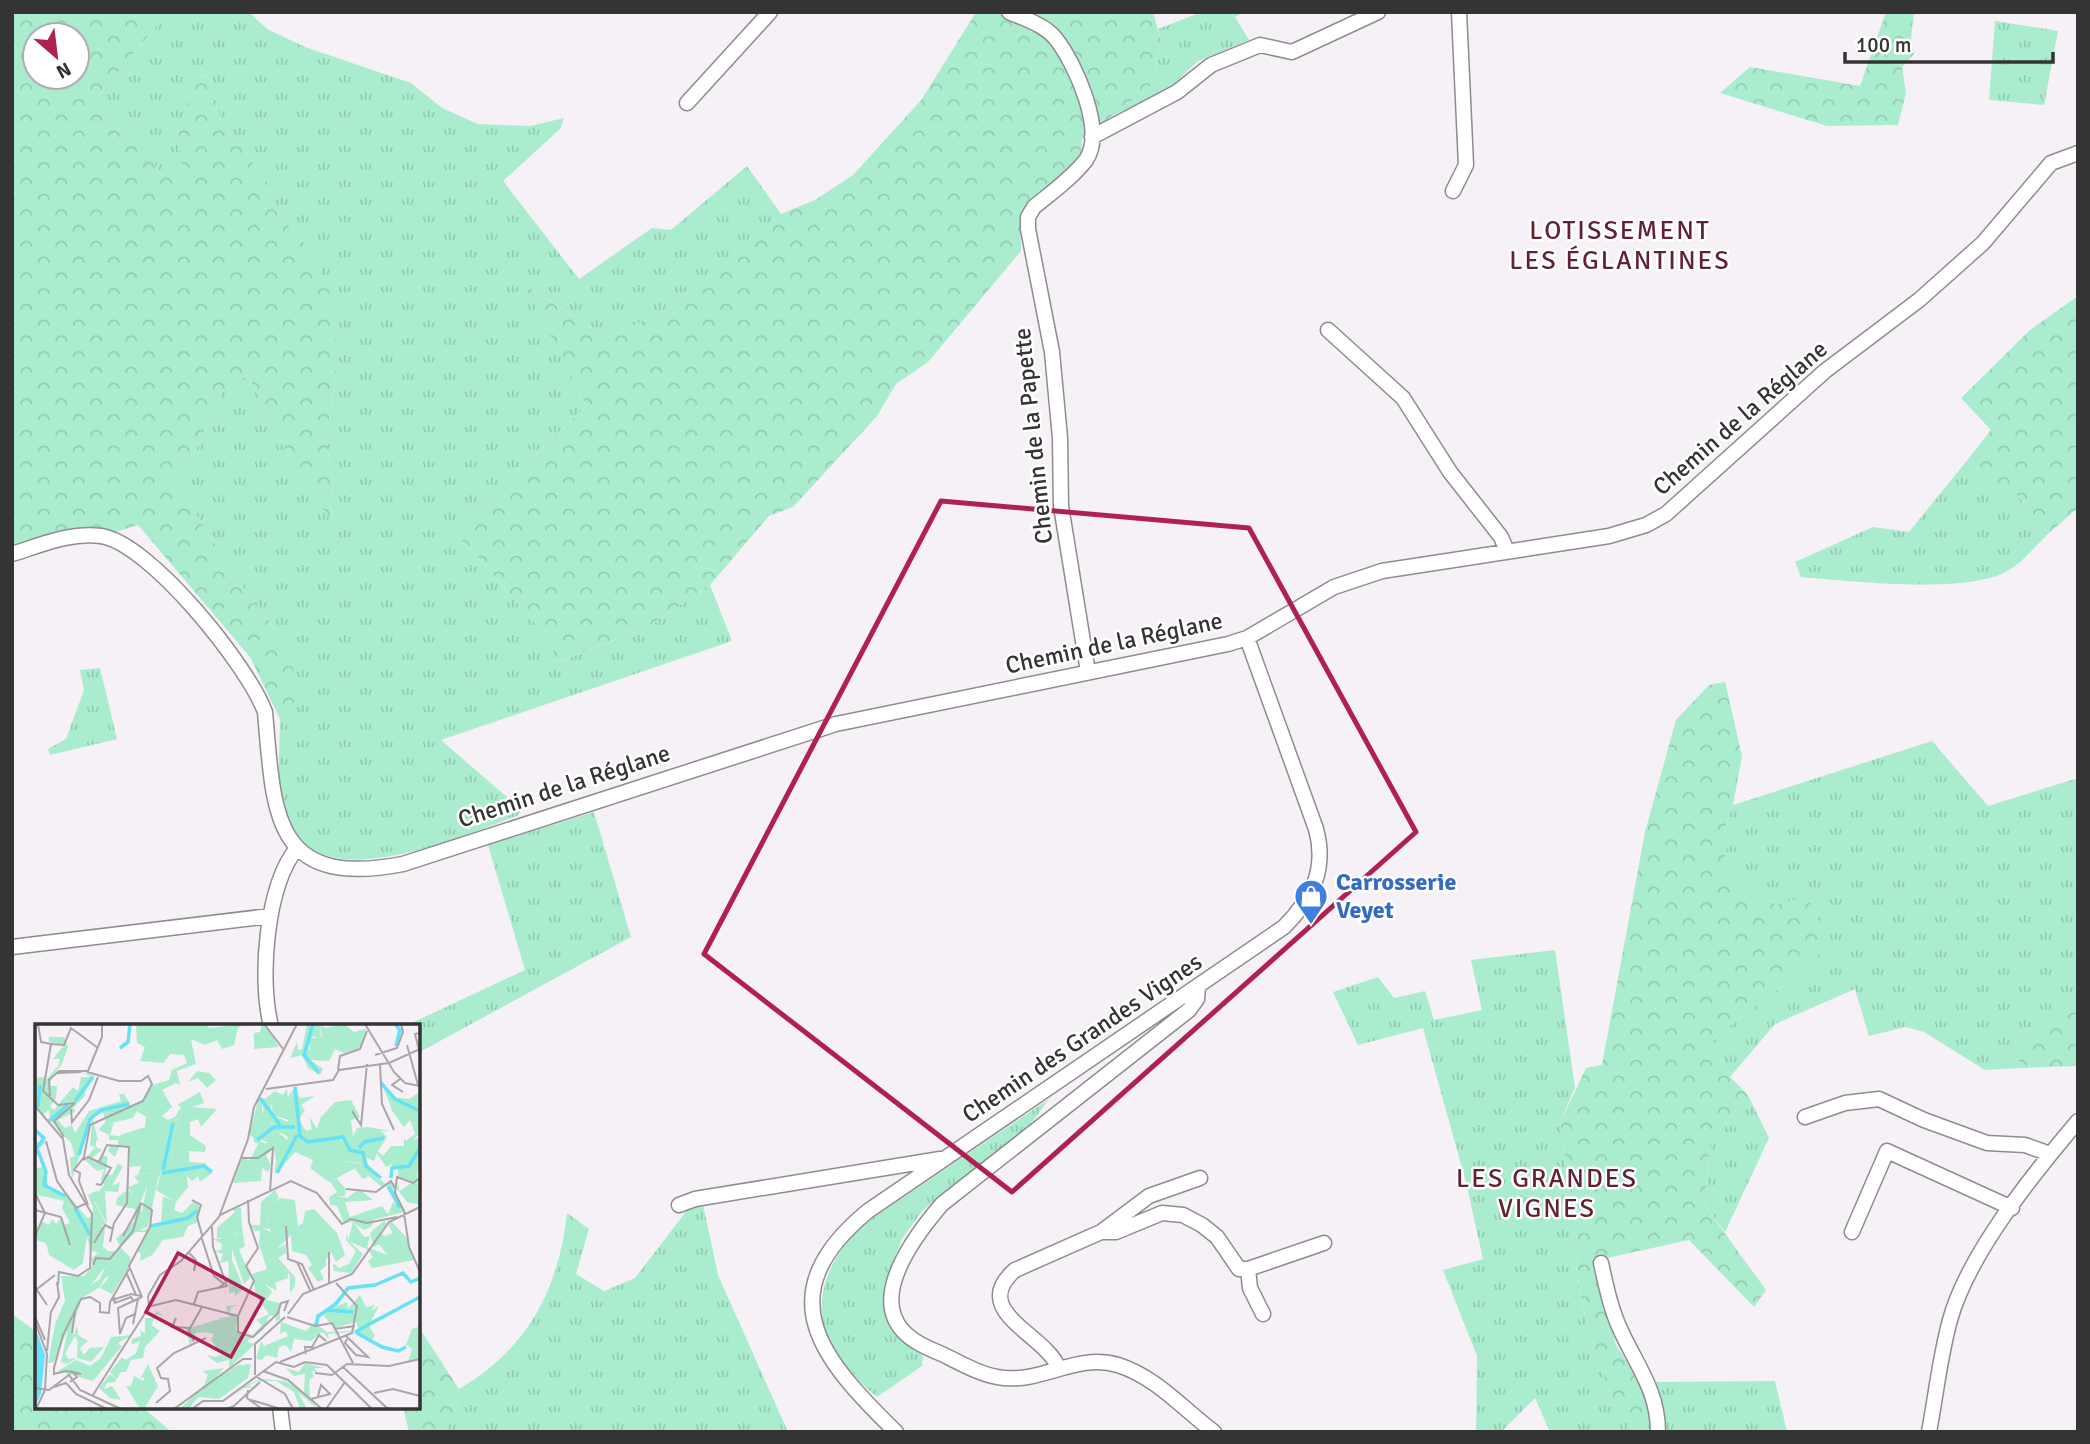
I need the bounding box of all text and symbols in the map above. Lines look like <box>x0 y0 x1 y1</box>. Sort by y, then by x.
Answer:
north arrow <box>21 21 91 91</box>
scale bar <box>1845 21 2053 65</box>
text: 100 m <box>1856 32 1911 58</box>
text: N <box>52 56 75 84</box>
district label: LOTISSEMENT LES ÉGLANTINES <box>1509 215 1731 277</box>
street label: Chemin de la Papette <box>1007 327 1059 545</box>
street label: Chemin de la Réglane <box>1647 334 1833 502</box>
street label: Chemin de la Réglane <box>1003 605 1225 681</box>
street label: Chemin de la Réglane <box>454 738 674 834</box>
place label: Carrosserie Veyet <box>1336 867 1456 925</box>
shop icon: Carrosserie Veyet <box>1292 877 1330 926</box>
street label: Chemin des Grandes Vignes <box>957 947 1207 1129</box>
inset map <box>35 1024 420 1409</box>
district label: LES GRANDES VIGNES <box>1456 1163 1638 1225</box>

